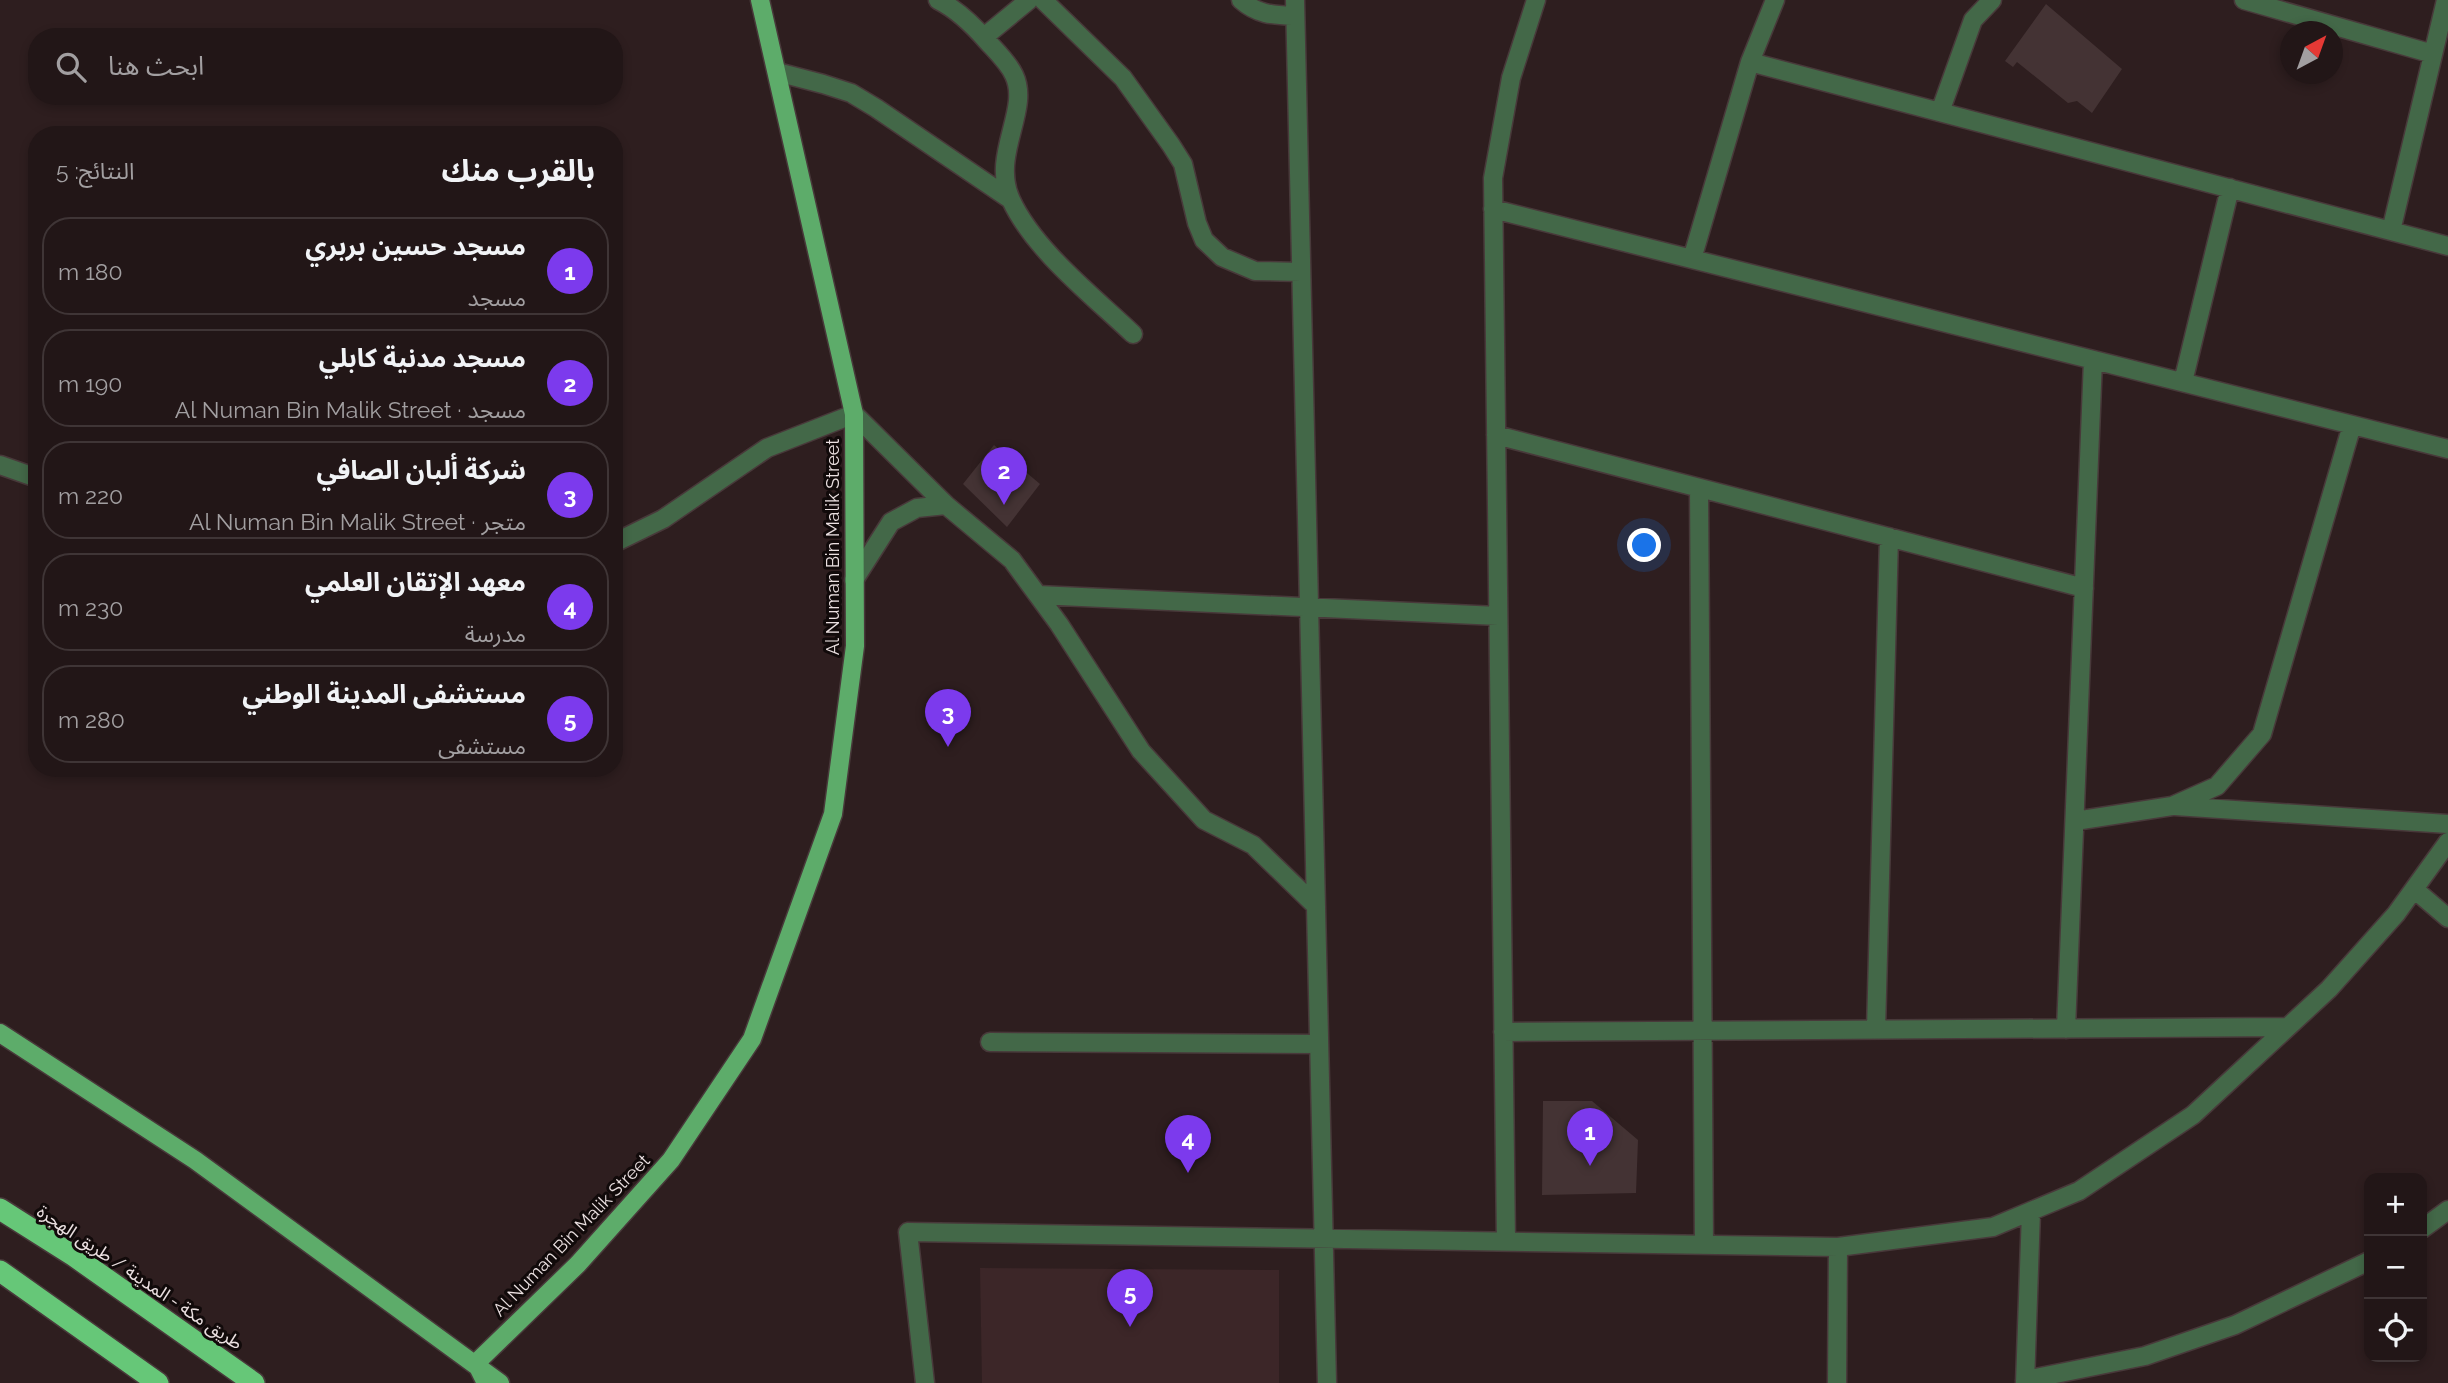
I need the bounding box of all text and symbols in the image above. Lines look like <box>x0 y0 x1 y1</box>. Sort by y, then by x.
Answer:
north arrow <box>2280 21 2343 84</box>
search box <box>28 28 623 105</box>
icon: search <box>52 48 90 86</box>
text: ابحث هنا <box>108 51 204 81</box>
text: بالقرب منك <box>442 153 595 188</box>
text: النتائج: 5 <box>56 157 134 184</box>
text: مسجد حسين بربري <box>305 231 526 261</box>
text: 180 m <box>58 258 123 285</box>
text: 1 <box>564 258 576 285</box>
text: مسجد <box>467 284 526 311</box>
text: مسجد مدنية كابلي <box>319 343 526 373</box>
text: 190 m <box>58 370 122 397</box>
text: 2 <box>564 370 577 397</box>
text: مسجد · Al Numan Bin Malik Street <box>175 396 526 423</box>
street label: Al Numan Bin Malik Street <box>822 439 843 655</box>
pin: 2 <box>981 447 1027 505</box>
text: شركة ألبان الصافي <box>316 455 526 485</box>
text: 220 m <box>58 482 123 509</box>
text: 3 <box>564 482 576 509</box>
text: متجر · Al Numan Bin Malik Street <box>189 508 526 535</box>
your location <box>1627 528 1661 562</box>
text: معهد الإتقان العلمي <box>305 567 526 597</box>
text: 230 m <box>58 594 123 621</box>
text: 4 <box>563 594 577 621</box>
text: مدرسة <box>465 620 526 647</box>
text: مستشفى المدينة الوطني <box>242 679 526 709</box>
pin: 3 <box>925 689 971 747</box>
text: 280 m <box>58 706 125 733</box>
text: 5 <box>564 706 576 733</box>
text: مستشفى <box>438 732 526 759</box>
pin: 1 <box>1567 1108 1613 1166</box>
pin: 4 <box>1165 1115 1211 1173</box>
street label: Al Numan Bin Malik Street <box>488 1150 654 1320</box>
map controls <box>2364 1173 2427 1362</box>
button: + <box>2364 1173 2427 1236</box>
street label: طريق مكة - المدينة / طريق الهجرة <box>33 1200 247 1355</box>
button: − <box>2364 1236 2427 1299</box>
pin: 5 <box>1107 1269 1153 1327</box>
button: locate <box>2364 1299 2427 1362</box>

